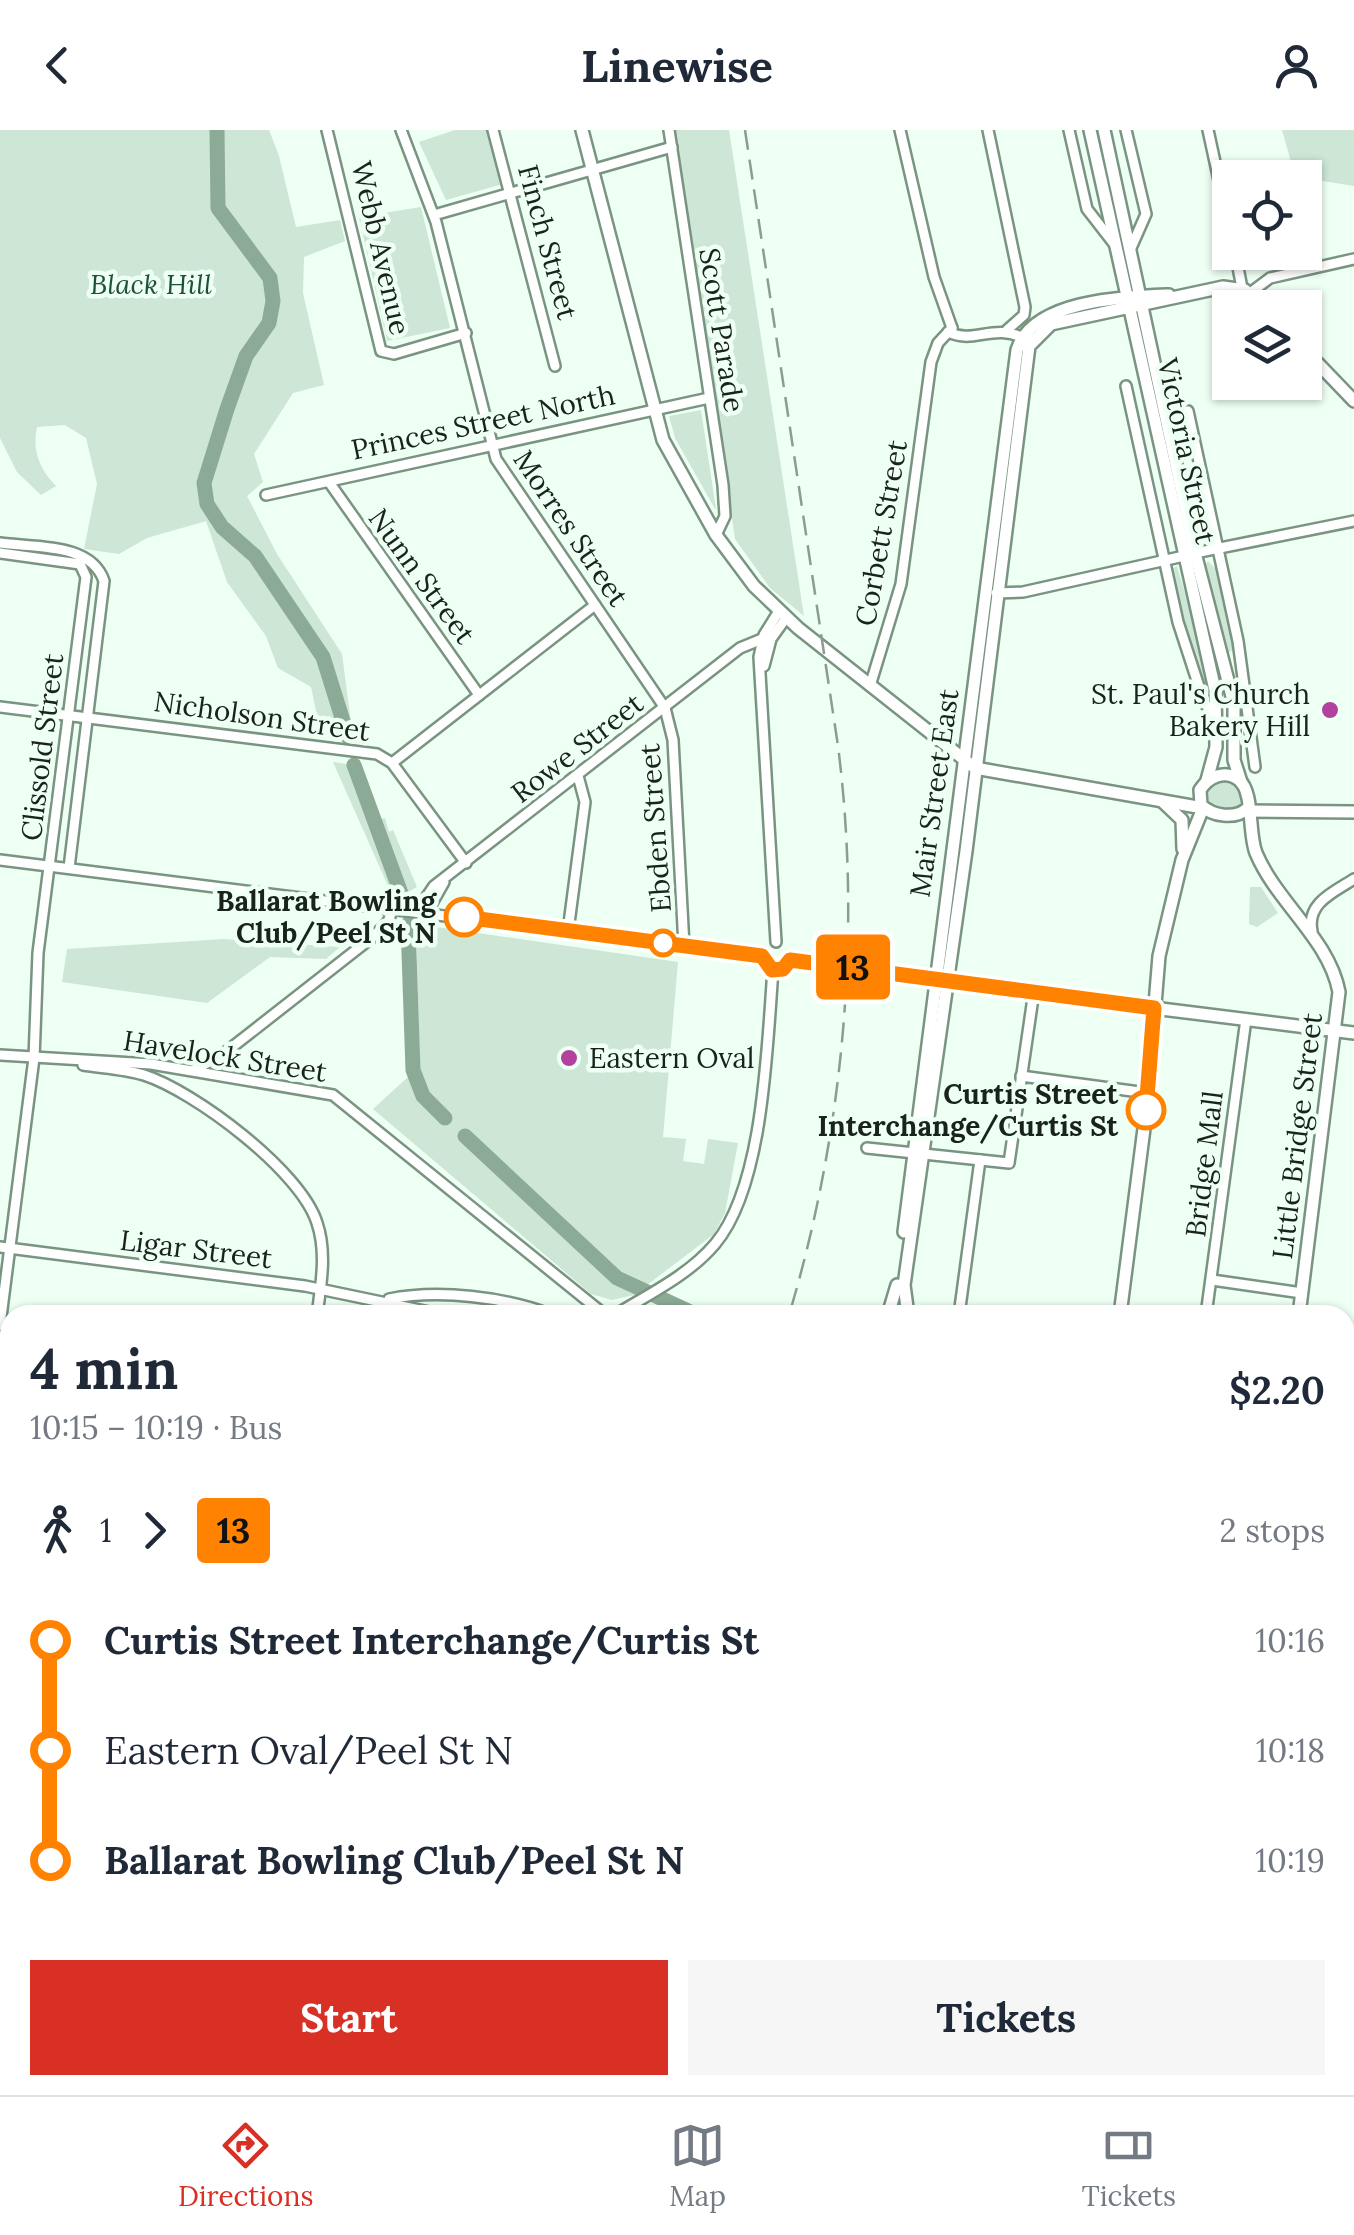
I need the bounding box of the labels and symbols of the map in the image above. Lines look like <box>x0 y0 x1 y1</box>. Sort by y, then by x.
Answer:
street label: Webb Avenue <box>344 158 418 338</box>
street label: Finch Street <box>510 161 586 323</box>
street label: Scott Parade <box>691 245 753 415</box>
park label: Black Hill <box>90 266 212 302</box>
street label: Victoria Street <box>1150 354 1224 547</box>
street label: Princes Street North <box>348 376 618 468</box>
street label: Corbett Street <box>847 437 915 629</box>
street label: Morres Street <box>506 443 637 613</box>
street label: Nunn Street <box>361 501 483 651</box>
street label: Clissold Street <box>13 651 71 843</box>
place label: St. Paul's Church Bakery Hill <box>1091 676 1310 744</box>
street label: Nicholson Street <box>152 683 373 749</box>
street label: Rowe Street <box>504 685 650 811</box>
street label: Mair Street East <box>902 686 966 899</box>
marker: St. Paul's Church Bakery Hill <box>1319 699 1341 721</box>
street label: Ebden Street <box>631 742 679 914</box>
place label: Ballarat Bowling Club/Peel St N <box>216 883 437 951</box>
marker: Ballarat Bowling Club/Peel St N <box>445 898 483 936</box>
unlabelled marker <box>650 930 676 956</box>
line badge: 13 <box>808 934 898 1000</box>
street label: Little Bridge Street <box>1264 1011 1330 1261</box>
street label: Havelock Street <box>121 1022 330 1090</box>
place label: Eastern Oval <box>589 1040 754 1076</box>
marker: Eastern Oval <box>558 1047 580 1069</box>
place label: Curtis Street Interchange/Curtis St <box>817 1076 1118 1144</box>
street label: Bridge Mall <box>1177 1089 1231 1239</box>
marker: Curtis Street Interchange/Curtis St <box>1127 1091 1165 1129</box>
street label: Ligar Street <box>118 1222 274 1276</box>

